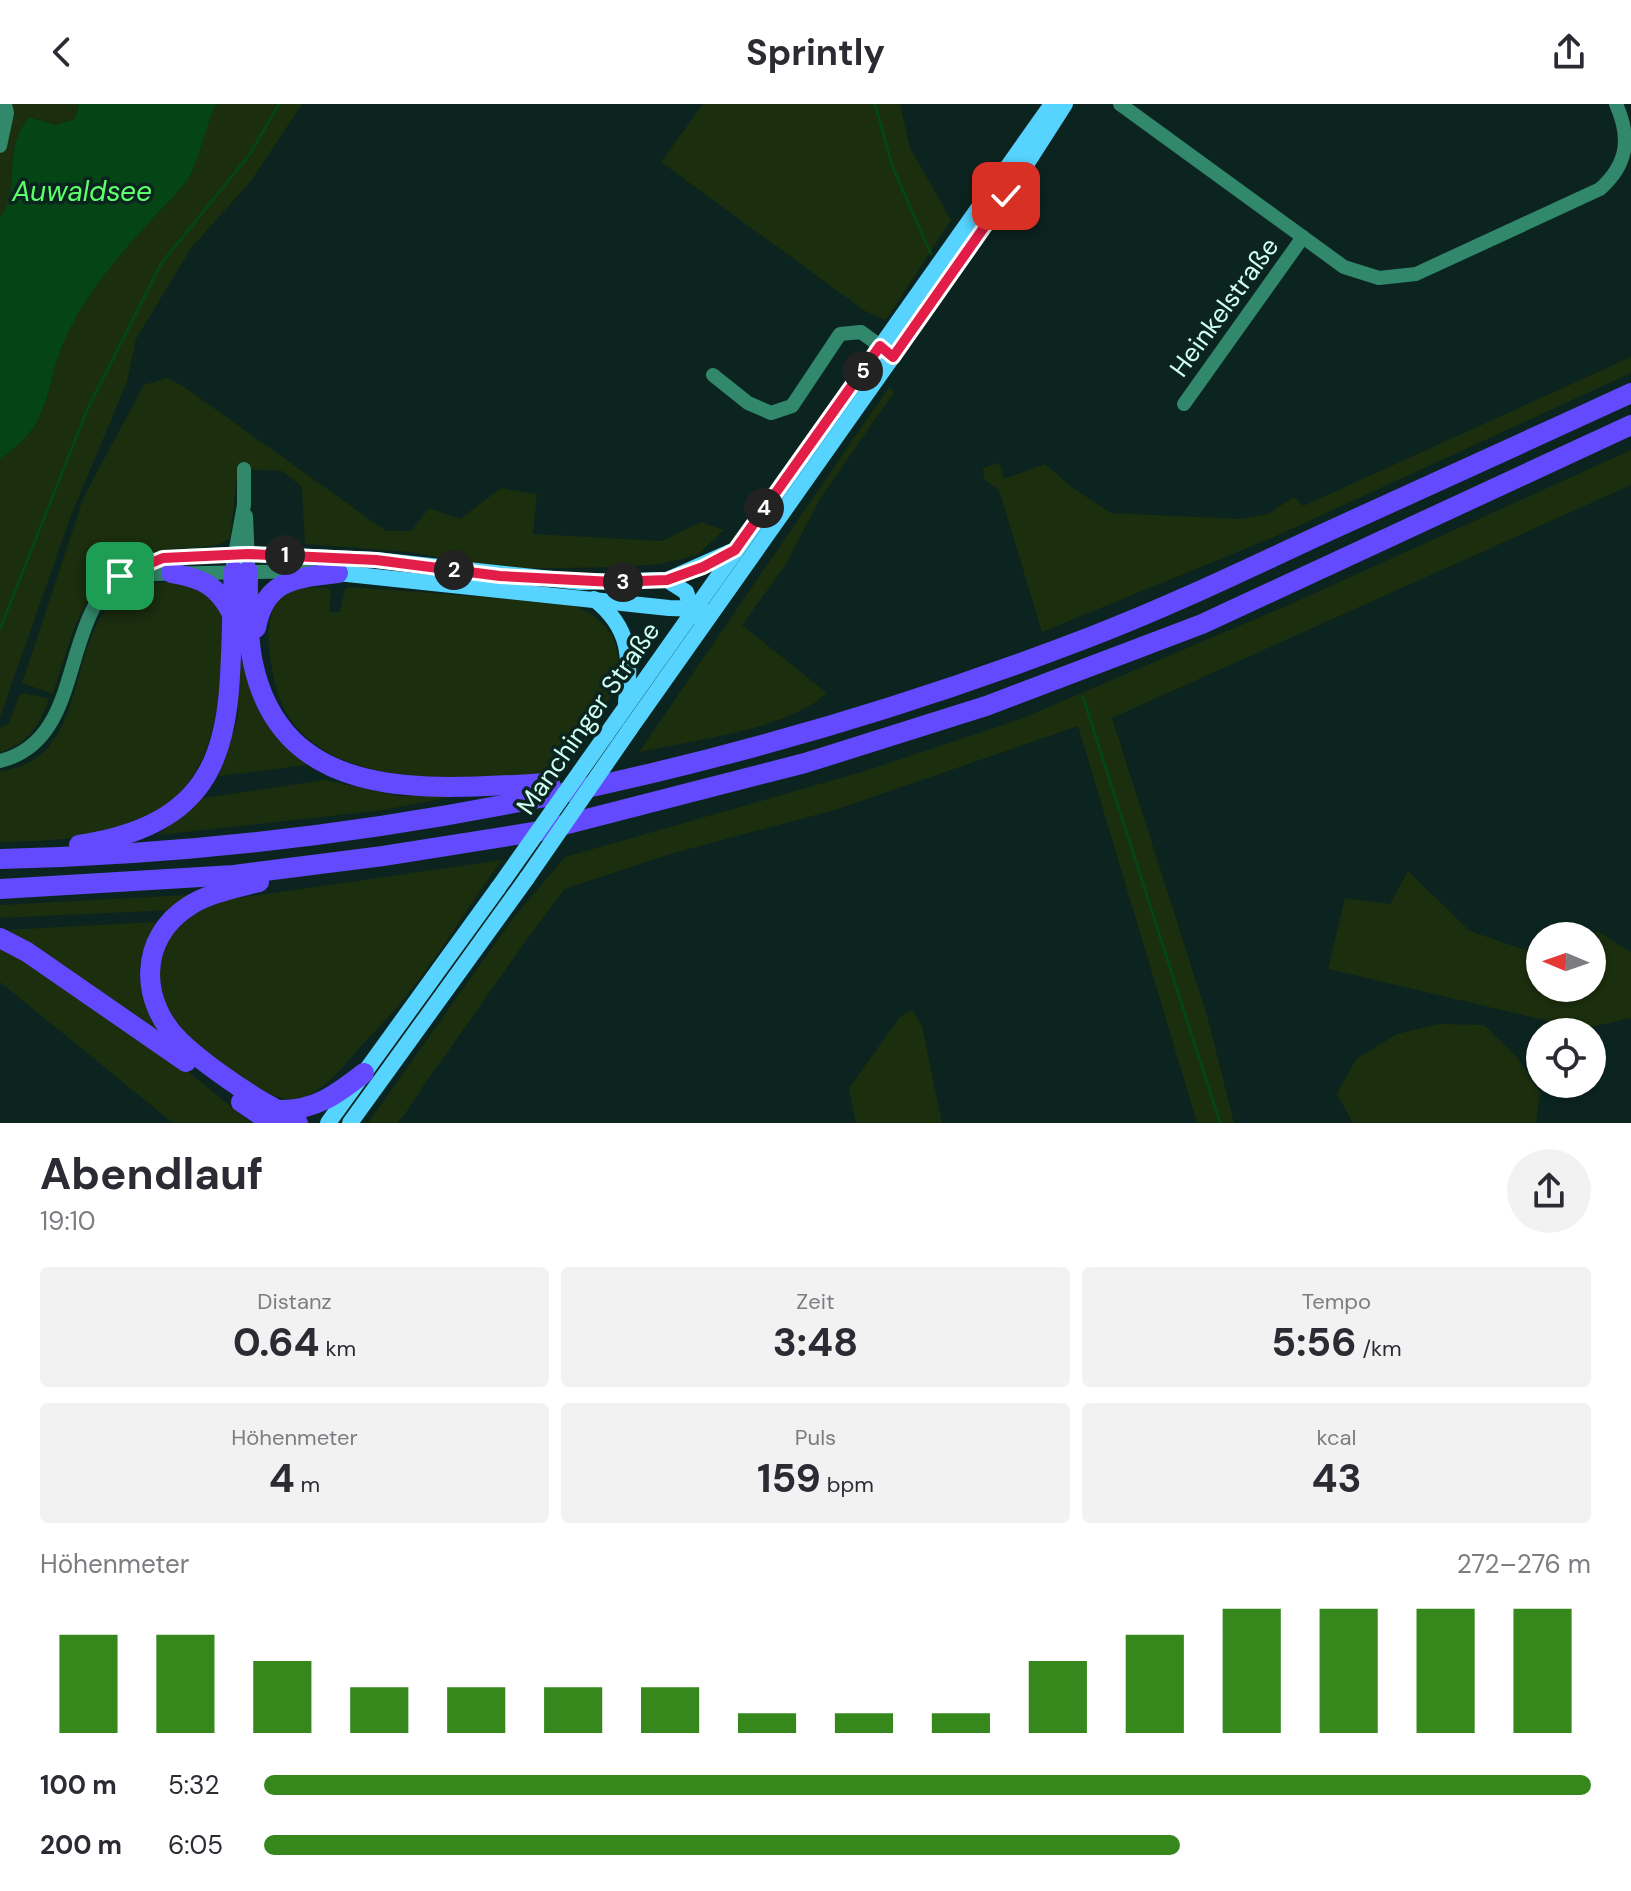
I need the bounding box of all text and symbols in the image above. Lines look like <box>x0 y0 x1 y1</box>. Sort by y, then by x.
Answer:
text: Sprintly <box>746 29 885 76</box>
icon: back <box>40 30 84 74</box>
icon: share <box>1547 30 1591 74</box>
pin <box>972 162 1040 230</box>
water label: Auwaldsee <box>11 173 152 210</box>
icon: check <box>984 174 1028 218</box>
street label: Heinkelstraße <box>1162 231 1286 383</box>
pin: 5 <box>843 351 883 391</box>
text: 5 <box>856 356 870 385</box>
pin: 4 <box>744 488 784 528</box>
text: 4 <box>757 493 771 522</box>
pin: 1 <box>265 535 305 575</box>
text: 1 <box>281 540 289 569</box>
pin <box>86 542 154 610</box>
pin: 2 <box>434 550 474 590</box>
icon: arrive <box>98 554 142 598</box>
text: 2 <box>448 555 460 584</box>
pin: 3 <box>603 562 643 602</box>
text: 3 <box>616 567 630 596</box>
street label: Manchinger Straße <box>509 615 667 821</box>
north arrow <box>1526 922 1606 1002</box>
map controls <box>1526 922 1606 1098</box>
button: locate <box>1526 1018 1606 1098</box>
text: Abendlauf <box>40 1145 263 1203</box>
button: share <box>1507 1149 1591 1233</box>
text: 19:10 <box>40 1204 96 1238</box>
text: Distanz <box>257 1287 332 1316</box>
text: Zeit <box>796 1287 835 1316</box>
text: Tempo <box>1302 1287 1371 1316</box>
text: 0.64 <box>233 1316 320 1368</box>
text: 3:48 <box>773 1316 858 1368</box>
text: 5:56 <box>1271 1316 1357 1368</box>
text: km <box>320 1334 356 1363</box>
text: /km <box>1357 1334 1402 1363</box>
text: Höhenmeter <box>231 1423 358 1452</box>
text: Puls <box>795 1423 836 1452</box>
text: kcal <box>1317 1423 1356 1452</box>
text: 4 <box>269 1452 295 1504</box>
text: 159 <box>757 1452 821 1504</box>
text: 43 <box>1311 1452 1362 1504</box>
text: m <box>295 1470 320 1499</box>
text: bpm <box>821 1470 874 1499</box>
text: Höhenmeter <box>40 1547 189 1581</box>
text: 272–276 m <box>1457 1547 1591 1581</box>
text: 100 m <box>40 1768 117 1802</box>
text: 5:32 <box>168 1768 219 1802</box>
text: 200 m <box>40 1828 122 1862</box>
text: 6:05 <box>168 1828 223 1862</box>

